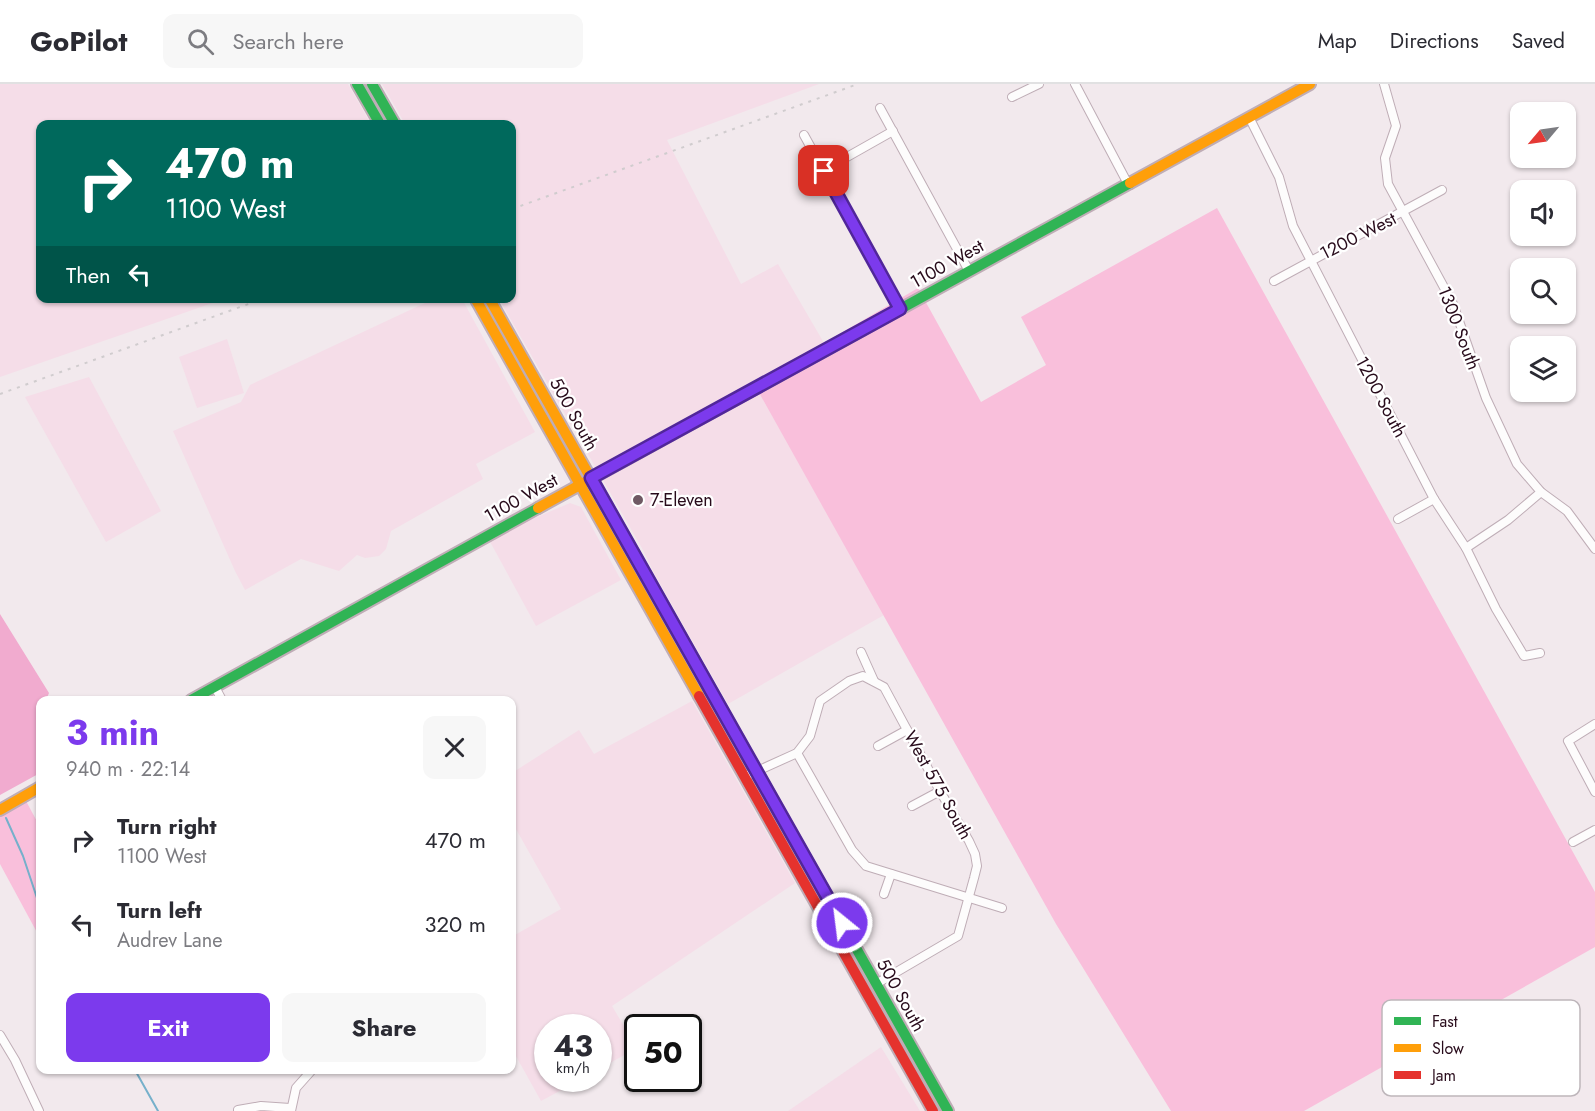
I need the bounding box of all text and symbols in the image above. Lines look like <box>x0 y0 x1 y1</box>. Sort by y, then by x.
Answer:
search box <box>163 14 583 68</box>
text: GoPilot <box>30 21 127 62</box>
icon: search <box>184 25 217 58</box>
text: Search here <box>232 25 344 57</box>
text: Map <box>1318 26 1357 56</box>
text: Directions <box>1390 26 1479 56</box>
text: Saved <box>1512 26 1565 56</box>
north arrow <box>1510 102 1576 168</box>
map controls <box>1510 102 1576 402</box>
text: 470 m <box>165 133 295 194</box>
icon: right <box>66 144 144 222</box>
pin <box>798 145 849 196</box>
icon: arrive <box>807 154 840 187</box>
button: sound <box>1510 180 1576 246</box>
text: 1100 West <box>165 189 286 228</box>
street label: 1200 West <box>1315 205 1401 266</box>
street label: 1100 West <box>906 233 989 295</box>
icon: left <box>123 258 156 291</box>
button: search <box>1510 258 1576 324</box>
text: Then <box>66 259 111 291</box>
street label: 1300 South <box>1431 282 1487 374</box>
button: layers <box>1510 336 1576 402</box>
street label: 1200 South <box>1349 352 1413 442</box>
street label: 500 South <box>543 373 605 455</box>
street label: 1100 West <box>480 467 563 529</box>
place label: 7-Eleven <box>650 487 713 513</box>
marker: 7-Eleven <box>631 493 645 507</box>
text: 3 min <box>66 706 159 758</box>
button: close <box>423 716 486 779</box>
street label: West 575 South <box>897 726 979 844</box>
text: 940 m · 22:14 <box>66 755 190 784</box>
text: Turn right <box>117 810 217 842</box>
icon: right <box>66 824 99 857</box>
text: 470 m <box>425 824 486 856</box>
text: 1100 West <box>117 842 206 871</box>
position arrow <box>810 891 874 955</box>
text: Turn left <box>117 894 202 926</box>
icon: left <box>66 908 99 941</box>
text: 320 m <box>425 908 486 940</box>
text: Audrev Lane <box>117 926 222 955</box>
street label: 500 South <box>870 954 932 1036</box>
button: Exit <box>66 993 270 1062</box>
button: Share <box>282 993 486 1062</box>
legend <box>1382 1000 1580 1096</box>
text: Fast <box>1432 1010 1458 1033</box>
speed limit sign: 50 <box>624 1014 702 1092</box>
text: 43 <box>553 1024 593 1067</box>
text: Slow <box>1432 1037 1464 1060</box>
text: km/h <box>556 1057 590 1079</box>
text: Jam <box>1430 1064 1456 1087</box>

